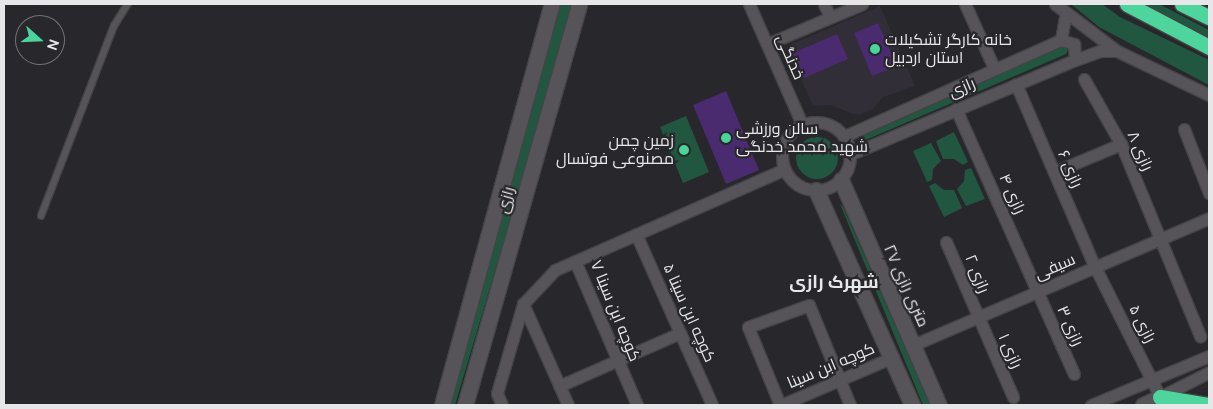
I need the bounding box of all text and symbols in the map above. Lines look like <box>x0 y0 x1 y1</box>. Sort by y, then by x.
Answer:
north arrow <box>15 15 65 65</box>
place label: خانه کارگر تشکیلات استان اردبیل <box>885 30 1012 68</box>
street label: خدنگی <box>772 32 808 82</box>
text: N <box>43 37 63 53</box>
marker: خانه کارگر تشکیلات استان اردبیل <box>869 43 881 55</box>
street label: رازی <box>946 74 978 102</box>
place label: سالن ورزشی شهید محمد خدنگی <box>736 119 868 157</box>
street label: رازی ۸ <box>1123 128 1157 174</box>
place label: زمین چمن مصنوعی فوتسال <box>556 131 674 169</box>
marker: سالن ورزشی شهید محمد خدنگی <box>720 132 732 144</box>
marker: زمین چمن مصنوعی فوتسال <box>678 144 690 156</box>
street label: رازی ۶ <box>1053 147 1087 191</box>
street label: رازی ۴ <box>995 171 1029 217</box>
street label: رازی <box>493 184 519 216</box>
street label: ۲۷ متری رازی <box>879 242 933 330</box>
street label: سیفی <box>1032 250 1078 284</box>
street label: رازی ۲ <box>961 252 993 296</box>
street label: کوچه ابن سینا ۷ <box>586 258 644 364</box>
street label: کوچه ابن سینا ۵ <box>659 261 719 365</box>
district label: شهرک رازی <box>789 271 879 293</box>
street label: رازی ۵ <box>1124 302 1160 346</box>
street label: رازی ۳ <box>1053 303 1087 349</box>
street label: رازی ۱ <box>994 331 1026 371</box>
street label: کوچه ابن سینا <box>784 339 878 393</box>

